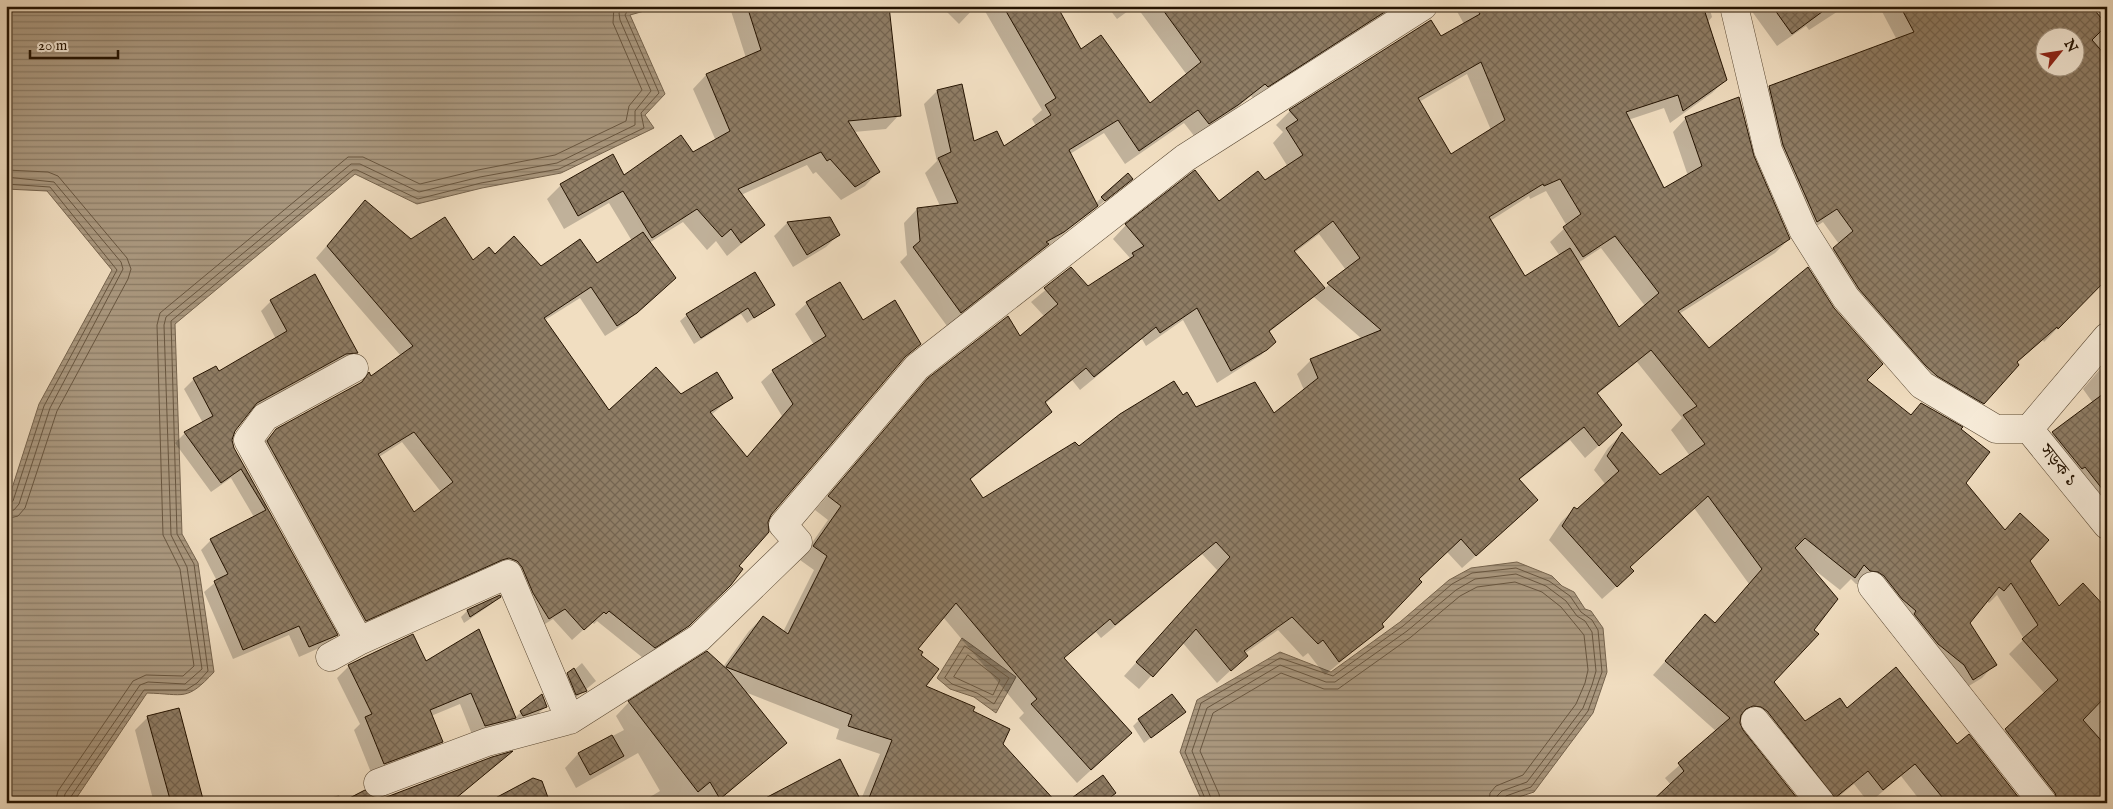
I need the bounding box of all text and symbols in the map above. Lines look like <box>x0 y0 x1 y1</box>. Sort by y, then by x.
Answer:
scale bar <box>30 28 118 60</box>
north arrow <box>2036 28 2086 78</box>
text: N <box>2059 35 2081 56</box>
text: 20 m <box>38 36 68 55</box>
street label: সড়ক ১ <box>2033 439 2082 492</box>

